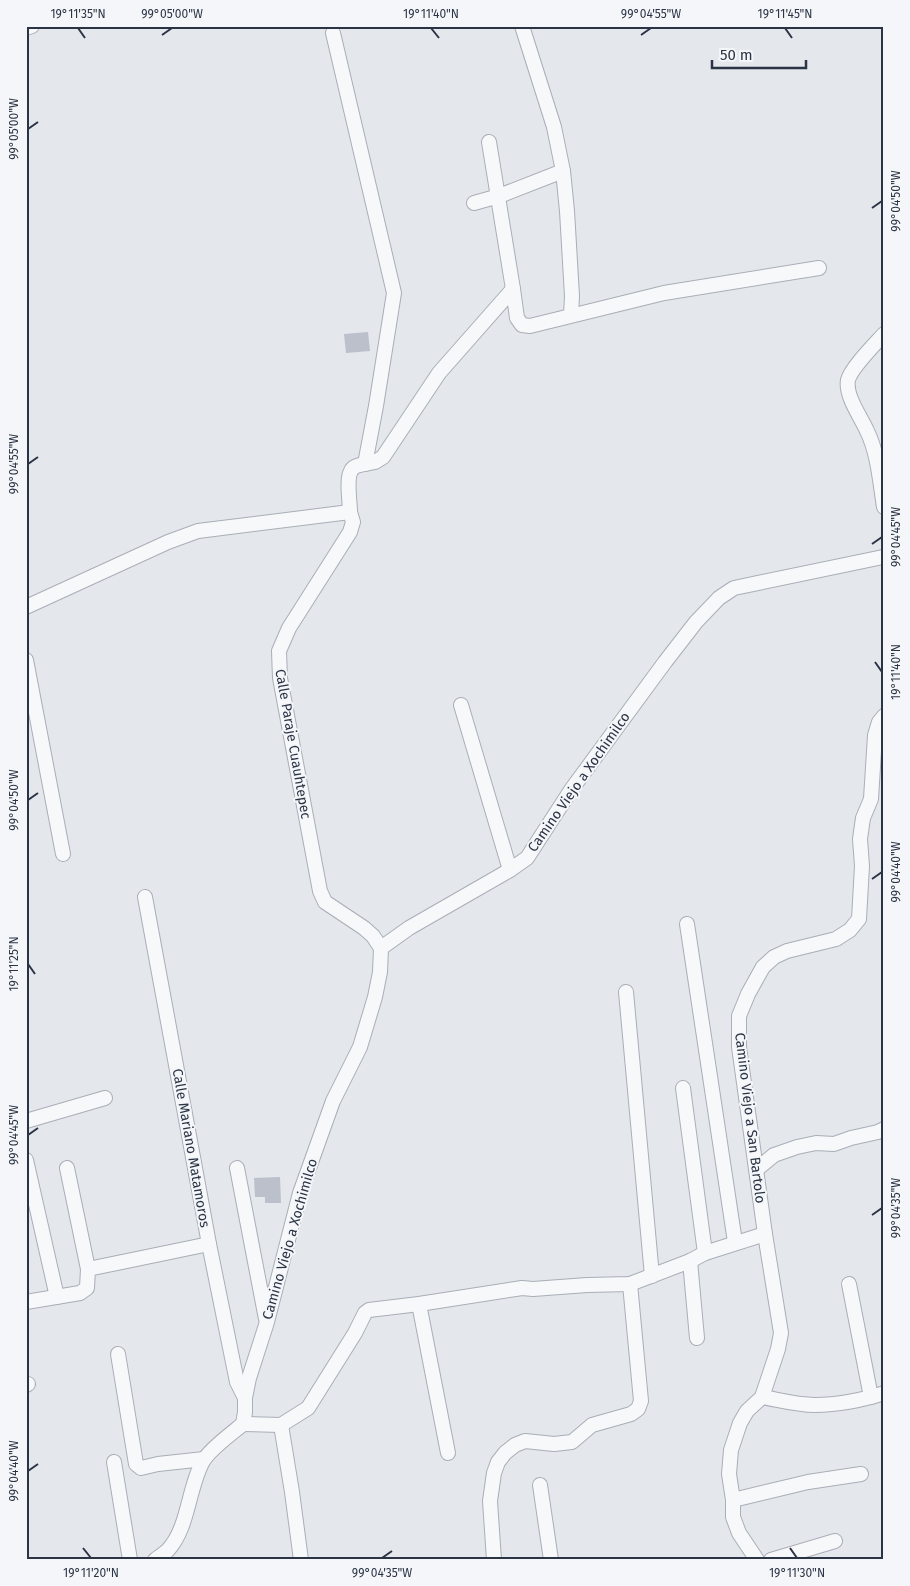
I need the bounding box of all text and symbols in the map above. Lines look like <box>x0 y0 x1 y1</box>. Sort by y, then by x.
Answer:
text: 19°11'35"N <box>50 7 106 21</box>
text: 99°05'00"W <box>141 7 203 21</box>
text: 19°11'40"N <box>403 7 459 21</box>
text: 99°04'55"W <box>621 7 681 21</box>
text: 19°11'45"N <box>757 7 813 21</box>
scale bar <box>712 38 806 70</box>
text: 50 m <box>720 46 753 64</box>
text: 99°05'00"W <box>7 98 21 160</box>
text: 99°04'50"W <box>889 170 903 232</box>
text: 99°04'55"W <box>7 434 21 494</box>
text: 99°04'45"W <box>889 507 903 567</box>
text: 19°11'40"N <box>889 644 903 700</box>
street label: Calle Paraje Cuauhtepec <box>271 668 315 821</box>
street label: Camino Viejo a Xochimilco <box>524 709 634 855</box>
text: 99°04'50"W <box>7 769 21 831</box>
text: 99°04'40"W <box>889 841 903 903</box>
text: 19°11'25"N <box>7 936 21 992</box>
street label: Camino Viejo a San Bartolo <box>731 1032 769 1204</box>
street label: Calle Mariano Matamoros <box>169 1067 213 1229</box>
text: 99°04'45"W <box>7 1105 21 1165</box>
street label: Camino Viejo a Xochimilco <box>259 1156 321 1322</box>
text: 99°04'35"W <box>889 1178 903 1238</box>
text: 99°04'40"W <box>7 1440 21 1502</box>
text: 19°11'20"N <box>63 1566 119 1580</box>
text: 99°04'35"W <box>352 1566 412 1580</box>
text: 19°11'30"N <box>769 1566 825 1580</box>

